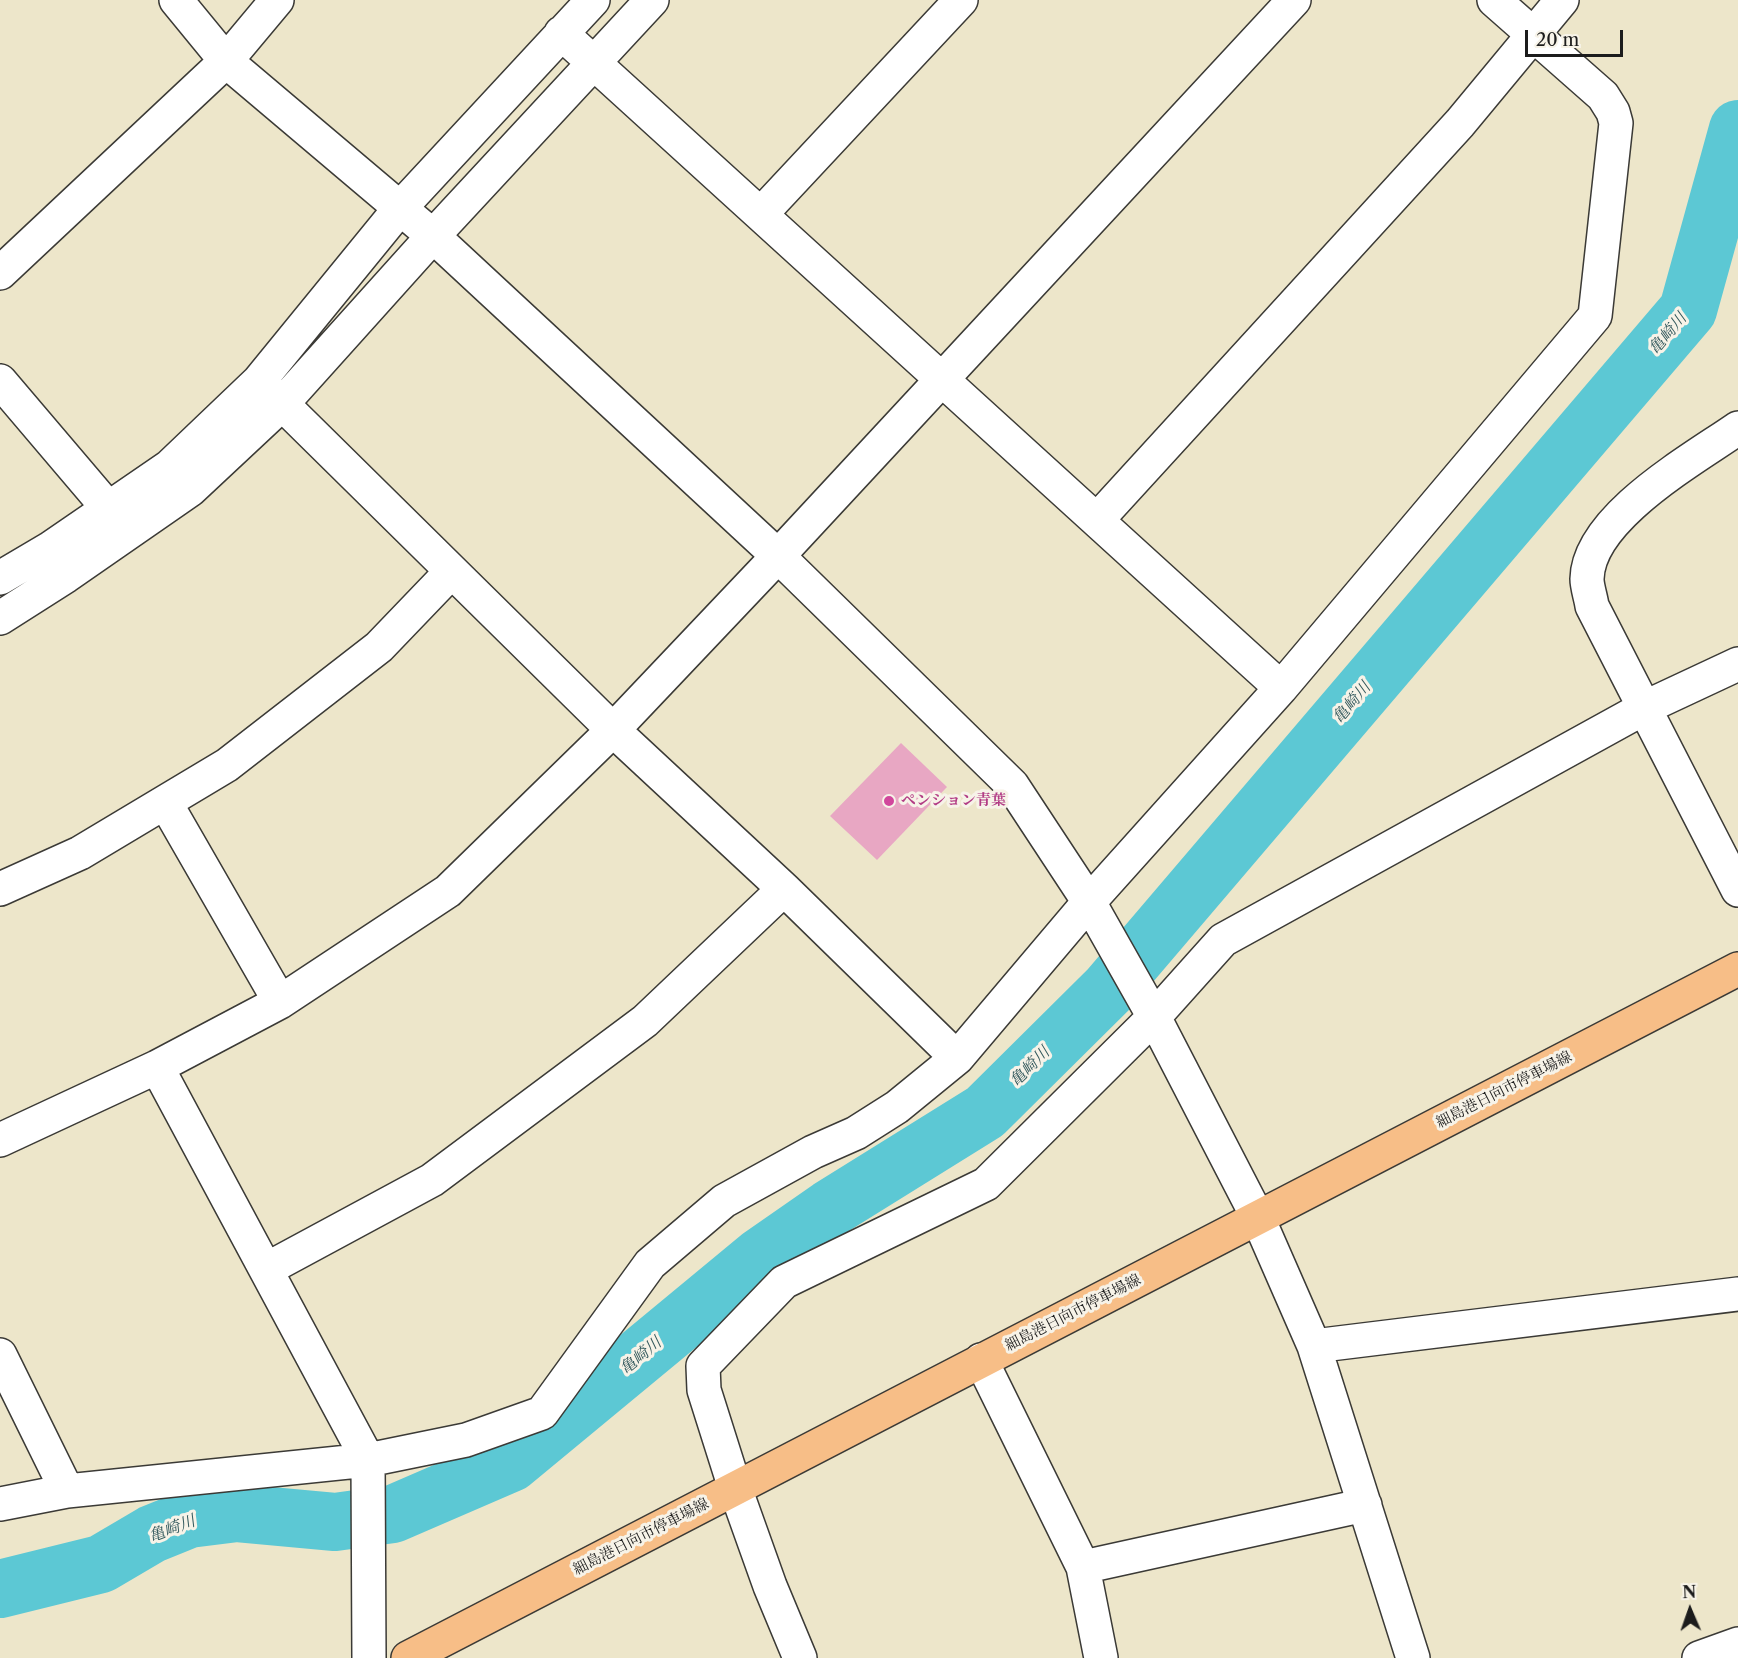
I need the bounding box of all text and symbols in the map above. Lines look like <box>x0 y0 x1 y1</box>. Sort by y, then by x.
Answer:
scale bar <box>1528 18 1626 56</box>
text: 20 m <box>1536 29 1579 51</box>
water label: 亀崎川 <box>1645 309 1691 359</box>
water label: 亀崎川 <box>1329 678 1375 728</box>
place label: ペンション青葉 <box>901 792 1006 810</box>
marker: ペンション青葉 <box>882 794 896 808</box>
water label: 亀崎川 <box>1006 1043 1054 1091</box>
street label: 細島港日向市停車場線 <box>1433 1048 1575 1132</box>
street label: 細島港日向市停車場線 <box>1002 1271 1144 1355</box>
water label: 亀崎川 <box>616 1333 666 1379</box>
street label: 細島港日向市停車場線 <box>570 1495 712 1579</box>
water label: 亀崎川 <box>146 1511 198 1547</box>
north arrow <box>1660 1580 1720 1640</box>
text: N <box>1682 1582 1697 1602</box>

